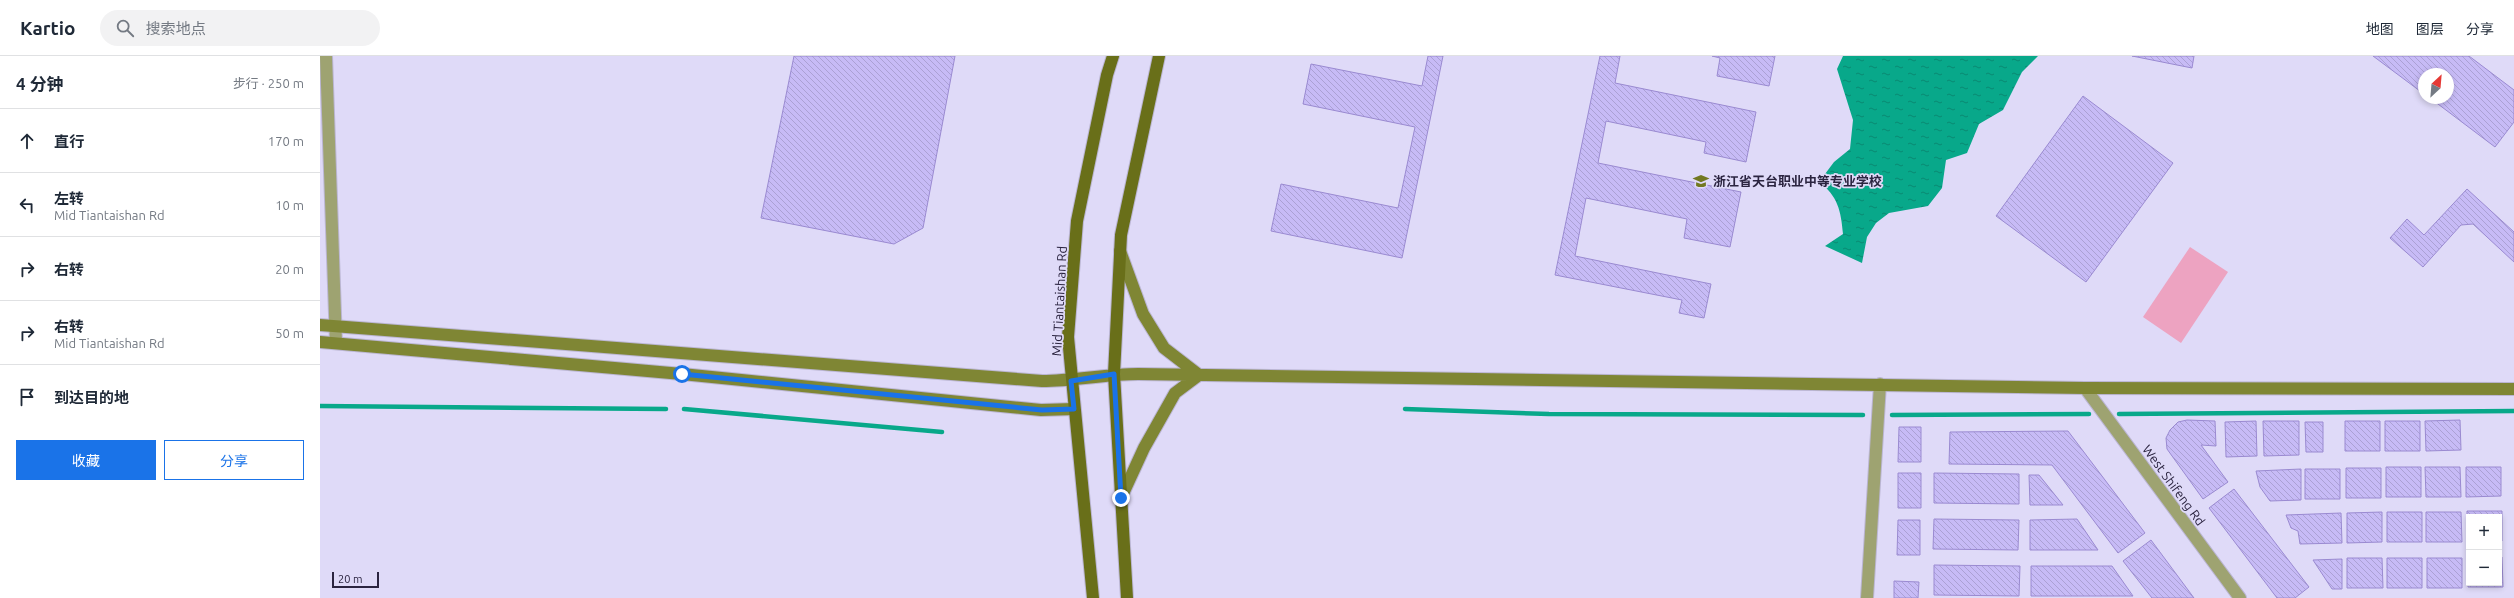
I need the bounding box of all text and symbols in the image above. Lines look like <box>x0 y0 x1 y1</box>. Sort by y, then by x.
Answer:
search box <box>100 10 380 46</box>
text: Kartio <box>20 17 76 39</box>
icon: search <box>114 17 136 39</box>
text: 搜索地点 <box>146 20 206 37</box>
text: 地图 <box>2366 21 2394 37</box>
text: 图层 <box>2416 21 2444 37</box>
text: 分享 <box>2466 21 2494 37</box>
north arrow <box>2418 68 2454 104</box>
text: 4 分钟 <box>16 74 64 93</box>
text: 步行 · 250 m <box>233 76 304 90</box>
icon: ahead <box>16 130 38 152</box>
text: 直行 <box>54 133 84 150</box>
text: 170 m <box>268 134 304 148</box>
school or university icon: 浙江省天台职业中等专业学校 <box>1692 172 1710 190</box>
place label: 浙江省天台职业中等专业学校 <box>1713 174 1882 188</box>
text: 左转 <box>54 190 84 207</box>
icon: left <box>16 194 38 216</box>
text: 10 m <box>275 198 304 212</box>
text: Mid Tiantaishan Rd <box>54 208 165 222</box>
street label: Mid Tiantaishan Rd <box>1049 245 1069 357</box>
icon: right <box>16 258 38 280</box>
text: 右转 <box>54 261 84 278</box>
text: 20 m <box>275 262 304 276</box>
text: 右转 <box>54 318 84 335</box>
icon: right <box>16 322 38 344</box>
text: 50 m <box>275 326 304 340</box>
text: Mid Tiantaishan Rd <box>54 336 165 350</box>
route start <box>673 365 691 383</box>
icon: arrive <box>16 386 38 408</box>
text: 到达目的地 <box>54 389 129 406</box>
button: 收藏 <box>16 440 156 480</box>
button: 分享 <box>164 440 304 480</box>
street label: West Shifeng Rd <box>2140 442 2208 528</box>
route end <box>1112 489 1130 507</box>
map controls <box>2466 514 2502 586</box>
button: + <box>2466 514 2502 550</box>
button: − <box>2466 550 2502 586</box>
scale bar <box>332 570 379 589</box>
text: 20 m <box>338 573 362 585</box>

